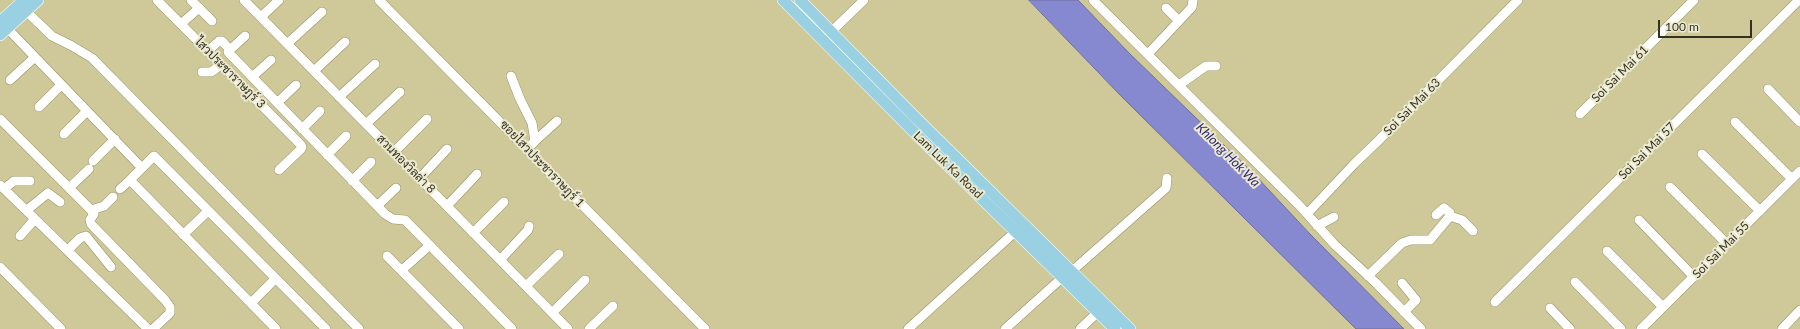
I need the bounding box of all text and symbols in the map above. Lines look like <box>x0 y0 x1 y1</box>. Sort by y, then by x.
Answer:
scale bar <box>1660 12 1754 38</box>
text: 100 m <box>1665 19 1699 34</box>
street label: ไสวประชาราษฎร์ 3 <box>192 35 268 111</box>
street label: Soi Sai Mai 61 <box>1589 43 1651 105</box>
street label: Soi Sai Mai 63 <box>1381 76 1443 138</box>
street label: ซอยไสวประชาราษฎร์ 1 <box>497 118 587 210</box>
water label: Khlong Hok Wa <box>1193 120 1263 190</box>
street label: Soi Sai Mai 57 <box>1616 120 1678 182</box>
street label: Lam Luk Ka Road <box>911 128 985 202</box>
street label: สวนทองวิลล่า 8 <box>374 132 438 196</box>
street label: Soi Sai Mai 55 <box>1690 219 1752 281</box>

